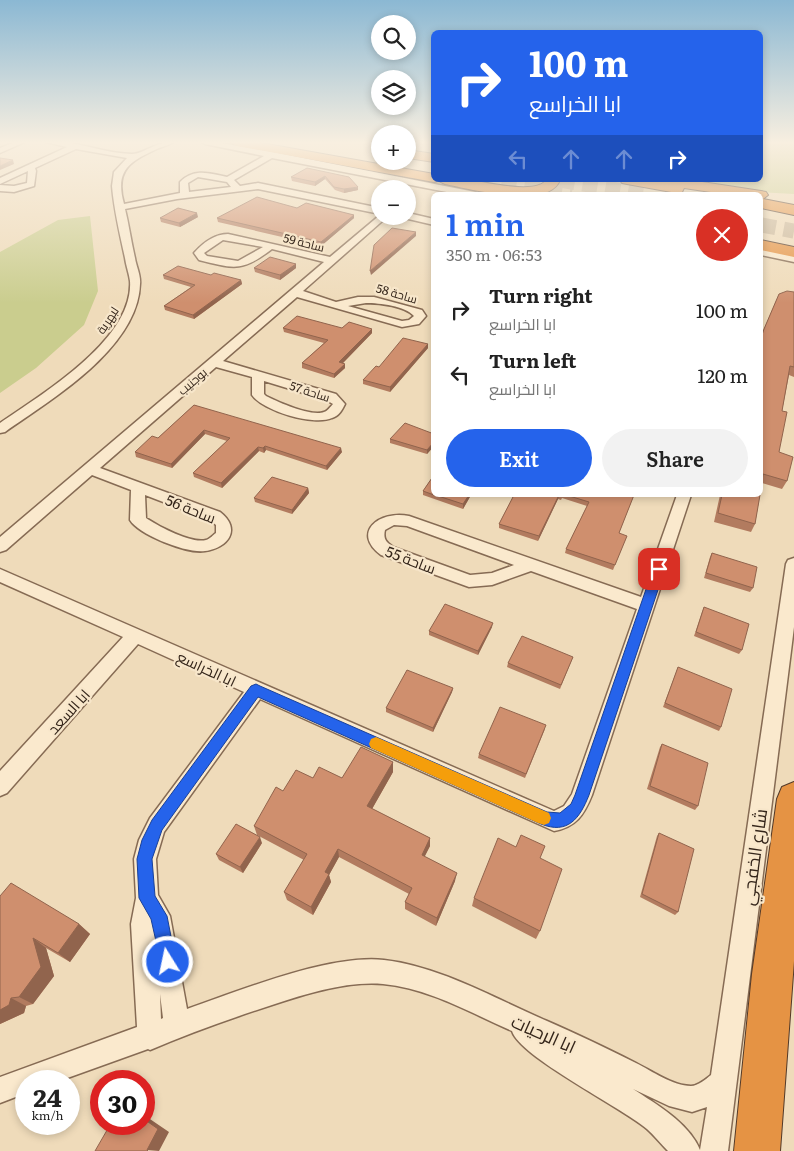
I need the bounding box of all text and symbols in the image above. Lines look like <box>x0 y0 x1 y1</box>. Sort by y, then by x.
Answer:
map controls <box>371 15 416 225</box>
button: search <box>371 15 416 60</box>
text: 100 m <box>529 36 629 88</box>
icon: right <box>446 50 511 115</box>
button: layers <box>371 70 416 115</box>
text: ابا الخراسع <box>529 86 622 119</box>
button: + <box>371 125 416 170</box>
icon: left <box>504 145 532 173</box>
icon: ahead <box>557 145 585 173</box>
icon: ahead <box>610 145 638 173</box>
icon: right <box>663 145 691 173</box>
button: − <box>371 180 416 225</box>
text: 1 min <box>446 201 525 245</box>
button: close <box>696 209 748 261</box>
street label: ساحة 59 <box>282 228 327 256</box>
text: 350 m · 06:53 <box>446 242 542 266</box>
street label: ساحة 58 <box>374 279 420 307</box>
text: Turn right <box>489 281 593 309</box>
icon: right <box>446 296 474 324</box>
text: 100 m <box>696 296 748 324</box>
street label: لبهرية <box>91 303 123 337</box>
text: ابا الخراسع <box>489 311 556 335</box>
text: Turn left <box>489 346 576 374</box>
icon: left <box>446 361 474 389</box>
text: 120 m <box>697 361 748 389</box>
street label: بوجنيب <box>173 363 211 399</box>
street label: ساحة 57 <box>287 376 333 406</box>
text: ابا الخراسع <box>489 376 556 400</box>
button: Exit <box>446 429 592 487</box>
button: Share <box>602 429 748 487</box>
street label: ساحة 56 <box>162 488 220 528</box>
street label: ساحة 55 <box>383 539 439 579</box>
pin <box>638 548 680 590</box>
icon: arrive <box>645 555 673 583</box>
street label: ابا الخراسع <box>173 644 240 693</box>
street label: ابا السعد <box>41 683 95 739</box>
street label: شارع الخفجي <box>733 807 775 907</box>
position arrow <box>141 935 193 987</box>
street label: ابا الرحيات <box>507 1007 581 1059</box>
speed limit sign: 30 <box>90 1070 155 1135</box>
text: 24 <box>33 1078 62 1115</box>
text: km/h <box>32 1106 63 1124</box>

